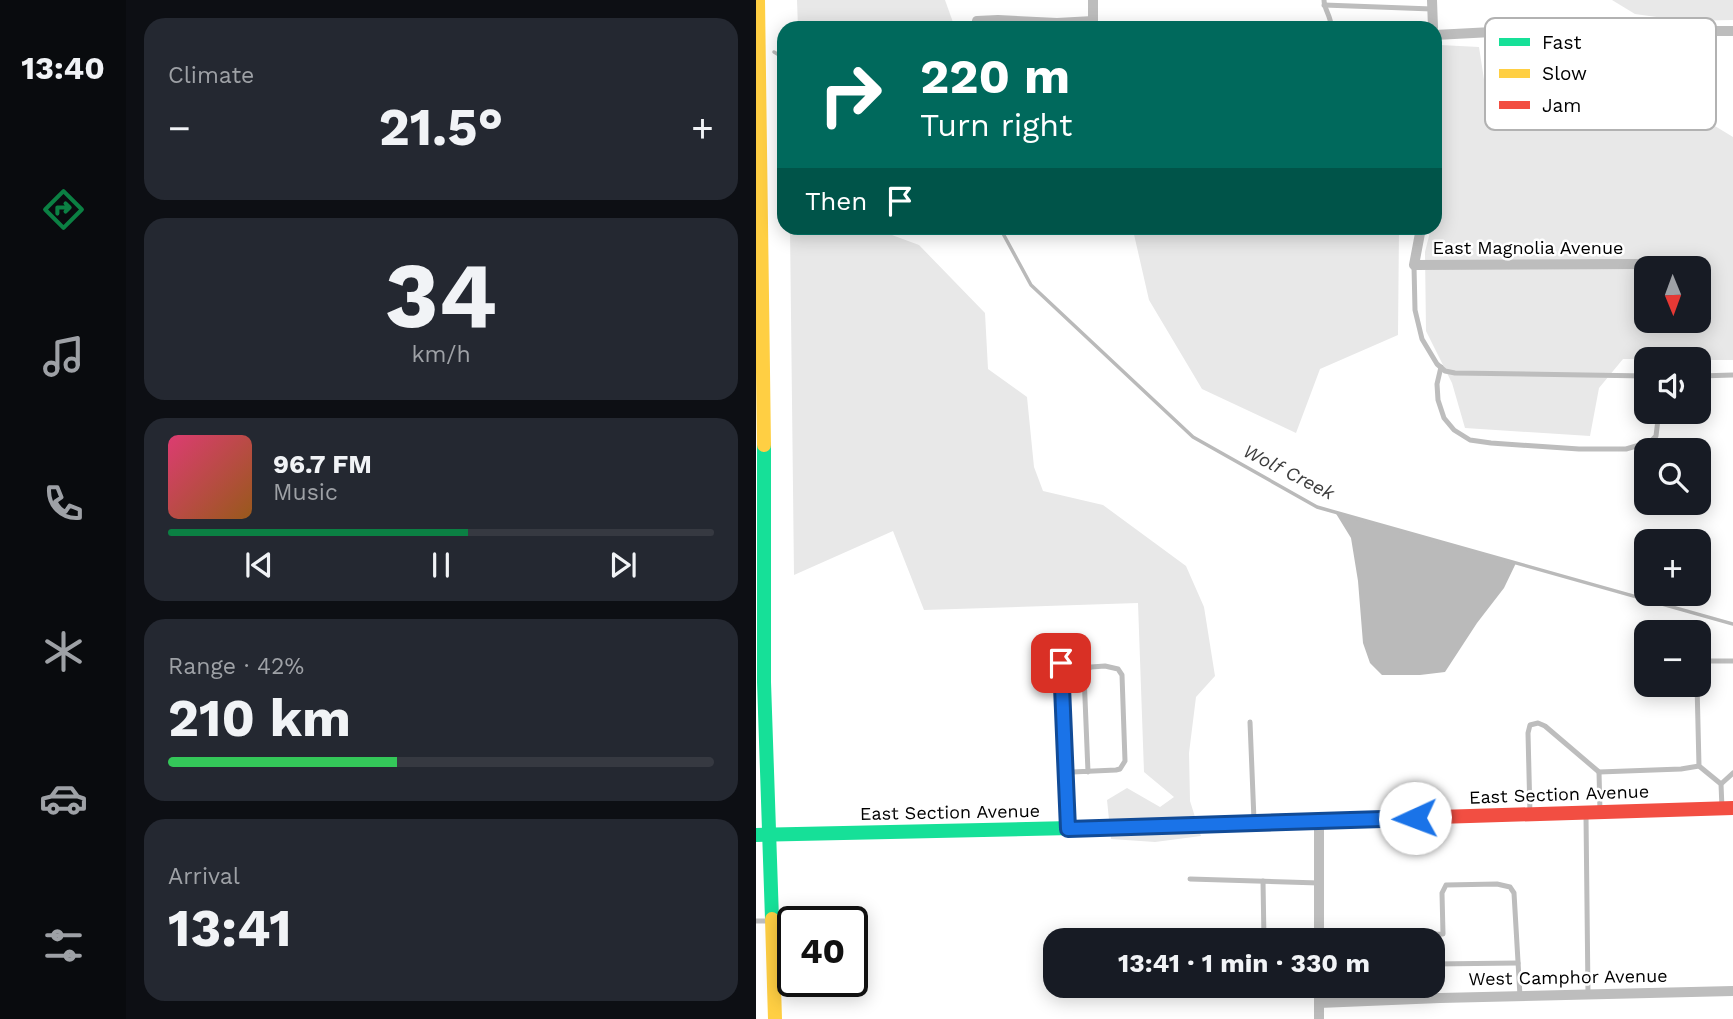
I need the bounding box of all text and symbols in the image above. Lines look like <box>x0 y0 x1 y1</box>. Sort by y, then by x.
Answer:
legend <box>1485 18 1716 130</box>
text: Fast <box>1542 31 1581 54</box>
text: 220 m <box>920 47 1070 105</box>
text: 13:40 <box>21 49 105 87</box>
icon: right <box>805 49 896 140</box>
text: Climate <box>168 62 254 89</box>
text: Slow <box>1542 62 1587 85</box>
text: Jam <box>1542 94 1581 117</box>
text: 21.5° <box>379 97 503 158</box>
text: − <box>168 106 191 150</box>
text: + <box>691 106 714 150</box>
text: Turn right <box>920 106 1072 144</box>
icon: arrive <box>881 182 919 220</box>
icon: directions <box>39 185 88 234</box>
text: Then <box>805 186 867 216</box>
street label: East Magnolia Avenue <box>1433 237 1623 258</box>
text: 34 <box>385 242 497 349</box>
north arrow <box>1634 256 1712 332</box>
map controls <box>1634 256 1711 697</box>
icon: music <box>39 332 88 381</box>
text: km/h <box>411 341 471 368</box>
button: sound <box>1634 347 1711 424</box>
button: search <box>1634 438 1711 515</box>
water label: Wolf Creek <box>1240 439 1339 505</box>
text: 96.7 FM <box>273 449 372 479</box>
icon: phone <box>39 479 88 528</box>
text: Music <box>273 479 338 506</box>
button: + <box>1634 529 1711 606</box>
icon: previous <box>240 546 278 584</box>
icon: pause <box>422 546 460 584</box>
icon: next <box>604 546 642 584</box>
button: − <box>1634 620 1711 697</box>
icon: climate <box>39 627 88 676</box>
pin <box>1031 633 1091 693</box>
icon: arrive <box>1042 644 1080 682</box>
text: Range · 42% <box>168 653 304 680</box>
text: 210 km <box>168 688 351 749</box>
icon: car <box>39 774 88 823</box>
street label: East Section Avenue <box>1469 780 1649 808</box>
position arrow <box>1378 781 1452 855</box>
street label: East Section Avenue <box>860 800 1040 824</box>
text: Arrival <box>168 863 240 890</box>
text: 13:41 <box>168 898 292 959</box>
speed limit sign: 40 <box>777 906 868 997</box>
icon: filters <box>39 921 88 970</box>
text: 13:41 · 1 min · 330 m <box>1118 948 1370 978</box>
street label: West Camphor Avenue <box>1468 965 1668 989</box>

